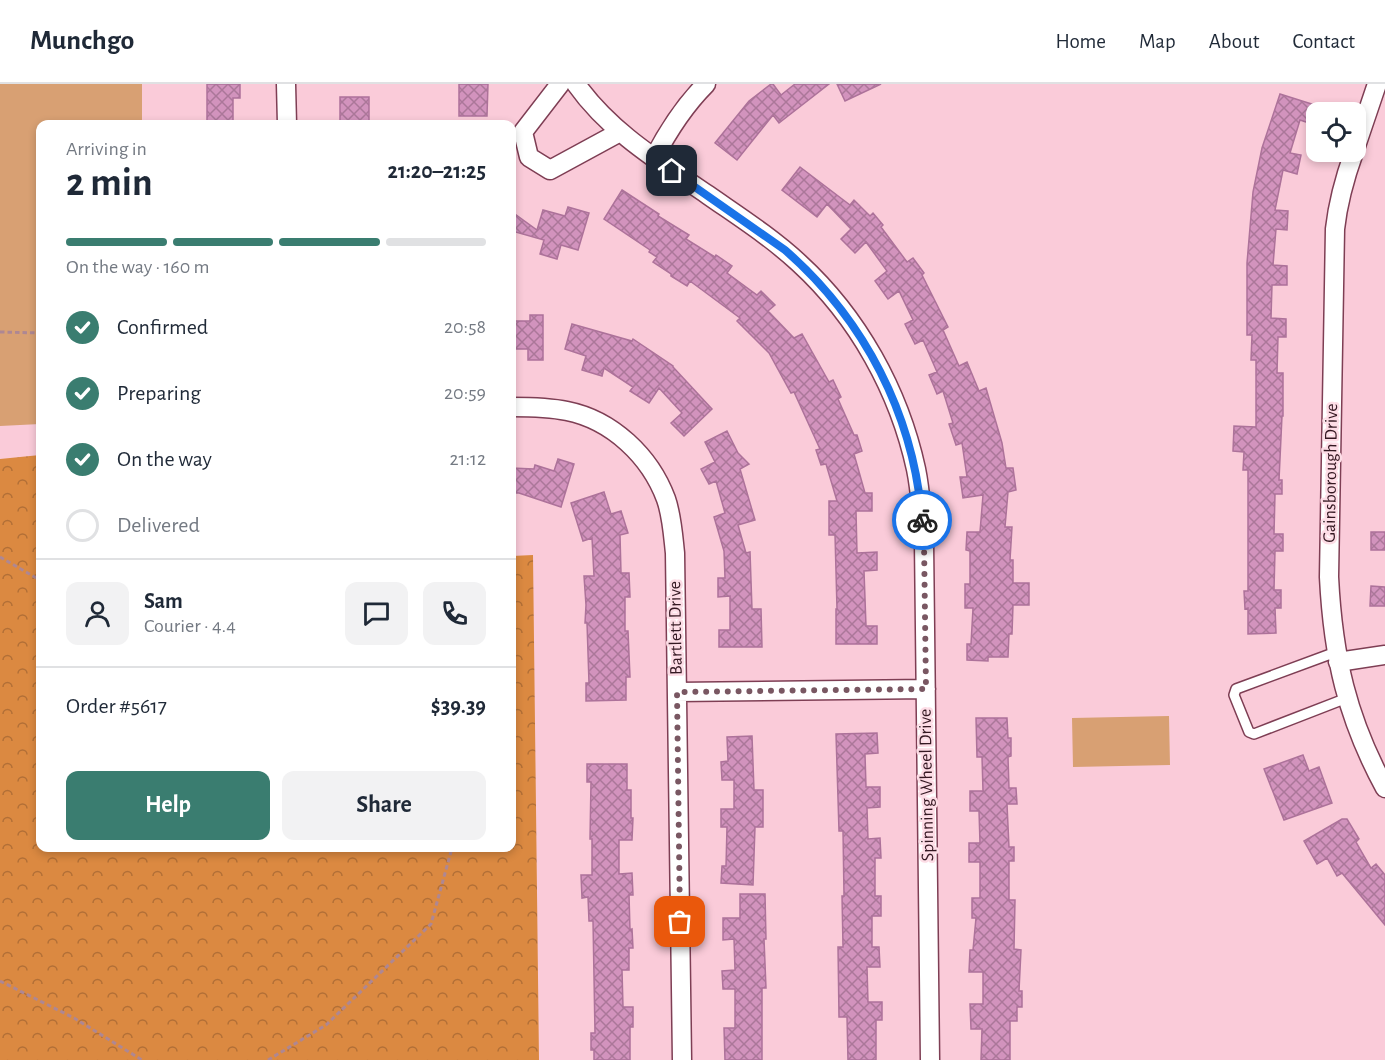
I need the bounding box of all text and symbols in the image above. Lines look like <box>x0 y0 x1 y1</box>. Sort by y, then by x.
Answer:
text: Munchgo <box>30 27 134 55</box>
text: Home <box>1055 31 1106 52</box>
text: Map <box>1139 31 1176 52</box>
text: About <box>1209 31 1259 52</box>
text: Contact <box>1292 31 1355 52</box>
map controls <box>1306 102 1366 162</box>
button: locate <box>1306 102 1366 162</box>
text: Arriving in <box>66 139 147 159</box>
pin <box>646 145 697 196</box>
icon: home <box>655 154 688 187</box>
text: 21:20–21:25 <box>388 160 486 182</box>
text: 2 min <box>66 164 153 203</box>
text: On the way · 160 m <box>66 257 210 277</box>
icon: check <box>66 311 99 344</box>
text: Confirmed <box>117 316 208 338</box>
text: 20:58 <box>444 317 486 337</box>
icon: check <box>66 377 99 410</box>
text: Preparing <box>117 382 201 404</box>
text: 20:59 <box>444 383 486 403</box>
street label: Gainsborough Drive <box>1321 403 1341 543</box>
icon: check <box>66 443 99 476</box>
text: On the way <box>117 448 212 470</box>
text: 21:12 <box>449 449 486 469</box>
courier <box>892 490 952 550</box>
icon: bike <box>906 504 939 537</box>
text: Delivered <box>117 514 200 536</box>
street label: Bartlett Drive <box>666 581 686 675</box>
button: person <box>66 582 129 645</box>
button: chat <box>345 582 408 645</box>
button: phone <box>423 582 486 645</box>
text: Sam <box>144 590 183 612</box>
text: Courier · 4.4 <box>144 616 236 636</box>
text: Order #5617 <box>66 695 167 717</box>
text: $39.39 <box>431 695 486 717</box>
street label: Spinning Wheel Drive <box>917 709 937 861</box>
button: Help <box>66 771 270 840</box>
button: Share <box>282 771 486 840</box>
pin <box>654 896 705 947</box>
icon: bag <box>663 905 696 938</box>

